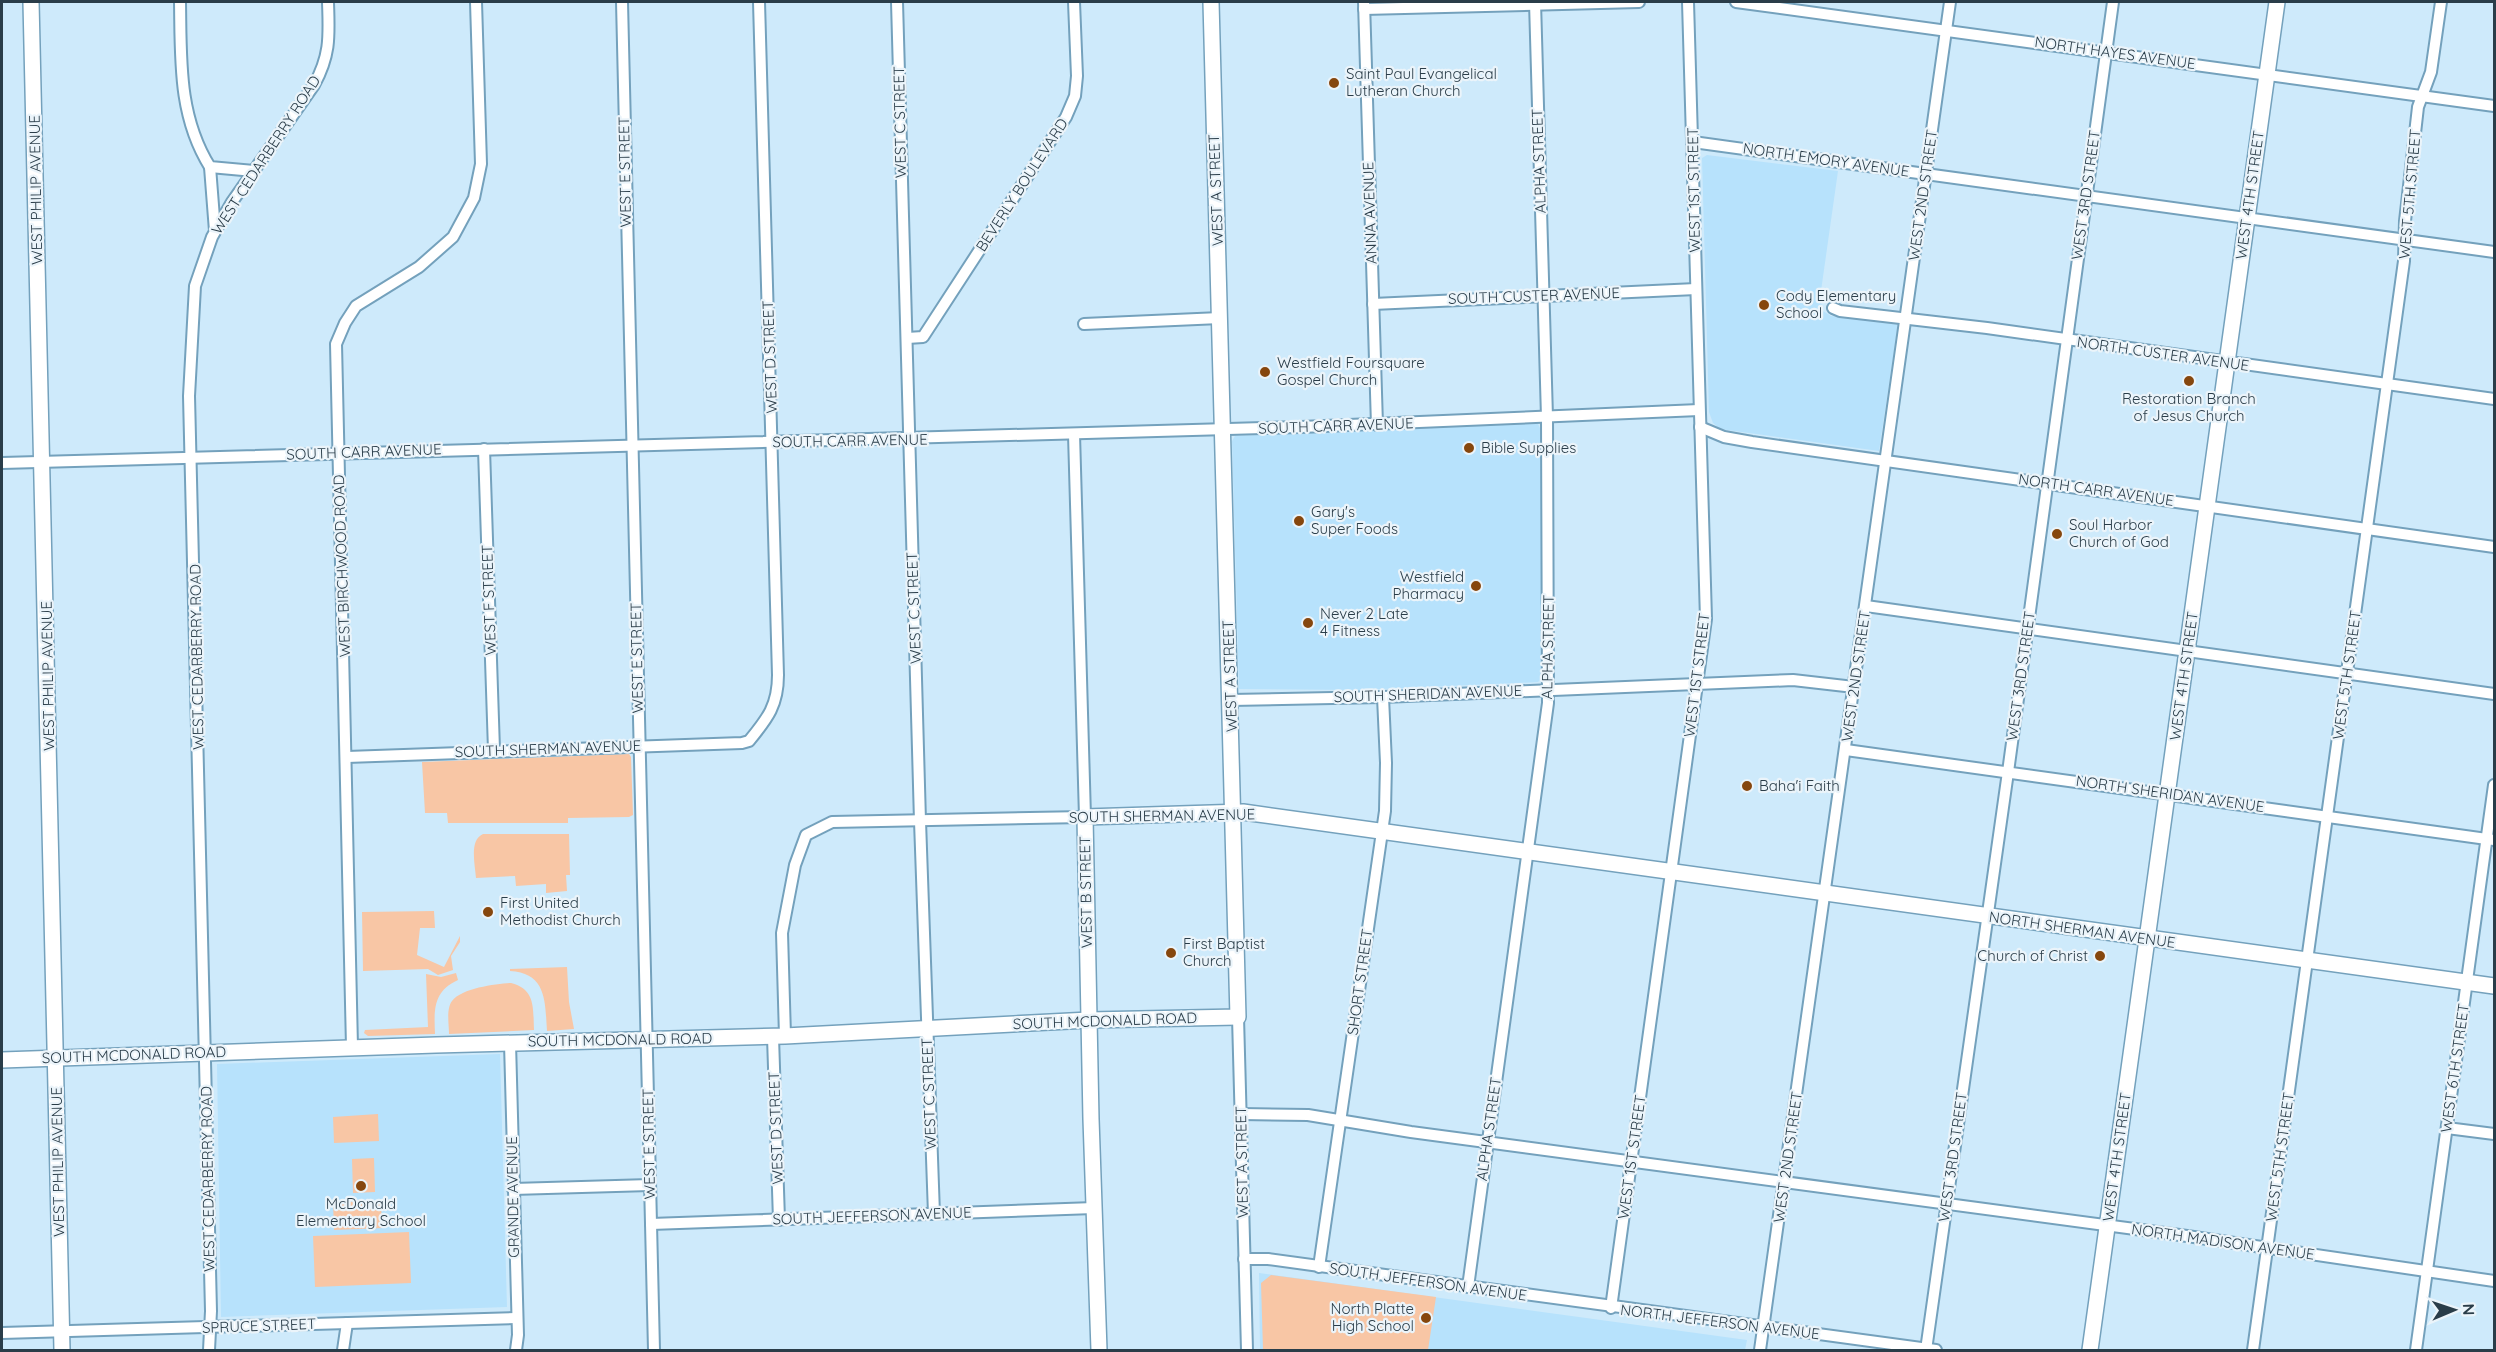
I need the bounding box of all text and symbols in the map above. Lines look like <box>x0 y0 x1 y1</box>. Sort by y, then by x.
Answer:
street label: NORTH HAYES AVENUE <box>2033 32 2197 73</box>
place label: Saint Paul Evangelical Lutheran Church <box>1346 64 1497 100</box>
street label: WEST C STREET <box>889 66 910 178</box>
street label: WEST CEDARBERRY ROAD <box>207 71 324 238</box>
marker: Saint Paul Evangelical Lutheran Church <box>1327 76 1341 90</box>
street label: ALPHA STREET <box>1527 108 1550 214</box>
street label: BEVERLY BOULEVARD <box>971 114 1072 255</box>
street label: WEST PHILIP AVENUE <box>25 115 46 265</box>
street label: WEST E STREET <box>614 116 635 228</box>
street label: WEST 1ST STREET <box>1683 127 1704 253</box>
street label: WEST 2ND STREET <box>1904 128 1941 262</box>
street label: WEST 5TH STREET <box>2394 128 2425 260</box>
street label: WEST 3RD STREET <box>2067 129 2104 261</box>
street label: WEST 4TH STREET <box>2231 129 2268 261</box>
street label: WEST A STREET <box>1204 134 1227 246</box>
street label: NORTH EMORY AVENUE <box>1742 138 1910 181</box>
street label: ANNA AVENUE <box>1358 162 1381 264</box>
street label: SOUTH CUSTER AVENUE <box>1448 283 1620 308</box>
place label: Cody Elementary School <box>1776 286 1896 322</box>
marker: Cody Elementary School <box>1757 298 1771 312</box>
street label: WEST D STREET <box>758 300 781 414</box>
street label: NORTH CUSTER AVENUE <box>2076 332 2250 375</box>
place label: Westfield Foursquare Gospel Church <box>1277 353 1425 389</box>
marker: Westfield Foursquare Gospel Church <box>1258 365 1272 379</box>
marker: Restoration Branch of Jesus Church <box>2182 374 2196 388</box>
place label: Restoration Branch of Jesus Church <box>2122 389 2256 425</box>
street label: SOUTH CARR AVENUE <box>1258 413 1414 438</box>
street label: SOUTH CARR AVENUE <box>772 430 928 451</box>
place label: Bible Supplies <box>1481 438 1576 457</box>
street label: SOUTH CARR AVENUE <box>286 439 442 464</box>
marker: Bible Supplies <box>1462 441 1476 455</box>
street label: NORTH CARR AVENUE <box>2017 469 2175 510</box>
street label: WEST BIRCHWOOD ROAD <box>329 474 354 658</box>
place label: Gary's Super Foods <box>1311 502 1398 538</box>
marker: Gary's Super Foods <box>1292 514 1306 528</box>
place label: Soul Harbor Church of God <box>2069 515 2169 551</box>
marker: Soul Harbor Church of God <box>2050 527 2064 541</box>
street label: WEST F STREET <box>477 544 500 656</box>
street label: WEST C STREET <box>902 552 925 664</box>
street label: WEST CEDARBERRY ROAD <box>185 564 208 750</box>
place label: Westfield Pharmacy <box>1393 567 1464 603</box>
marker: Westfield Pharmacy <box>1469 579 1483 593</box>
street label: ALPHA STREET <box>1537 594 1558 700</box>
street label: WEST PHILIP AVENUE <box>37 601 58 751</box>
street label: WEST E STREET <box>626 602 647 714</box>
place label: Never 2 Late 4 Fitness <box>1320 604 1409 640</box>
street label: WEST 2ND STREET <box>1837 609 1874 743</box>
street label: WEST 5TH STREET <box>2328 609 2365 741</box>
street label: WEST 3RD STREET <box>2002 610 2039 742</box>
street label: WEST 4TH STREET <box>2165 610 2202 742</box>
street label: WEST 1ST STREET <box>1679 612 1714 738</box>
marker: Never 2 Late 4 Fitness <box>1301 616 1315 630</box>
street label: WEST A STREET <box>1218 620 1241 732</box>
street label: SOUTH SHERIDAN AVENUE <box>1333 681 1523 706</box>
street label: SOUTH SHERMAN AVENUE <box>454 736 641 761</box>
street label: NORTH SHERIDAN AVENUE <box>2075 771 2266 816</box>
place label: Baha'i Faith <box>1759 776 1840 795</box>
marker: Baha'i Faith <box>1740 779 1754 793</box>
street label: SOUTH SHERMAN AVENUE <box>1069 804 1255 827</box>
street label: WEST B STREET <box>1075 836 1096 948</box>
place label: First United Methodist Church <box>500 893 621 929</box>
marker: First United Methodist Church <box>481 905 495 919</box>
street label: NORTH SHERMAN AVENUE <box>1988 907 2177 952</box>
street label: SHORT STREET <box>1343 927 1376 1036</box>
place label: First Baptist Church <box>1183 934 1265 970</box>
marker: First Baptist Church <box>1164 946 1178 960</box>
place label: Church of Christ <box>1977 946 2088 965</box>
marker: Church of Christ <box>2093 949 2107 963</box>
street label: WEST 6TH STREET <box>2436 1002 2473 1134</box>
street label: SOUTH MCDONALD ROAD <box>1013 1008 1198 1033</box>
street label: SOUTH MCDONALD ROAD <box>528 1028 713 1051</box>
street label: WEST C STREET <box>917 1038 940 1150</box>
street label: SOUTH MCDONALD ROAD <box>42 1042 227 1067</box>
street label: WEST D STREET <box>764 1071 787 1185</box>
street label: ALPHA STREET <box>1472 1076 1505 1182</box>
street label: WEST CEDARBERRY ROAD <box>196 1086 219 1272</box>
street label: WEST PHILIP AVENUE <box>47 1087 68 1237</box>
street label: WEST E STREET <box>638 1088 659 1200</box>
street label: WEST 2ND STREET <box>1769 1090 1806 1224</box>
street label: WEST 3RD STREET <box>1934 1091 1971 1223</box>
street label: WEST 4TH STREET <box>2098 1091 2135 1223</box>
street label: WEST 5TH STREET <box>2261 1091 2298 1223</box>
street label: WEST 1ST STREET <box>1613 1094 1650 1220</box>
street label: WEST A STREET <box>1231 1106 1252 1218</box>
street label: GRANDE AVENUE <box>502 1136 523 1258</box>
marker: McDonald Elementary School <box>354 1179 368 1193</box>
place label: McDonald Elementary School <box>296 1194 426 1230</box>
street label: SOUTH JEFFERSON AVENUE <box>772 1203 972 1228</box>
street label: NORTH MADISON AVENUE <box>2130 1219 2316 1264</box>
street label: SOUTH JEFFERSON AVENUE <box>1328 1258 1528 1305</box>
north arrow <box>2424 1280 2484 1340</box>
place label: North Platte High School <box>1330 1299 1414 1335</box>
street label: NORTH JEFFERSON AVENUE <box>1619 1300 1821 1343</box>
text: N <box>2459 1303 2479 1316</box>
marker: North Platte High School <box>1419 1311 1433 1325</box>
street label: SPRUCE STREET <box>202 1314 316 1337</box>

